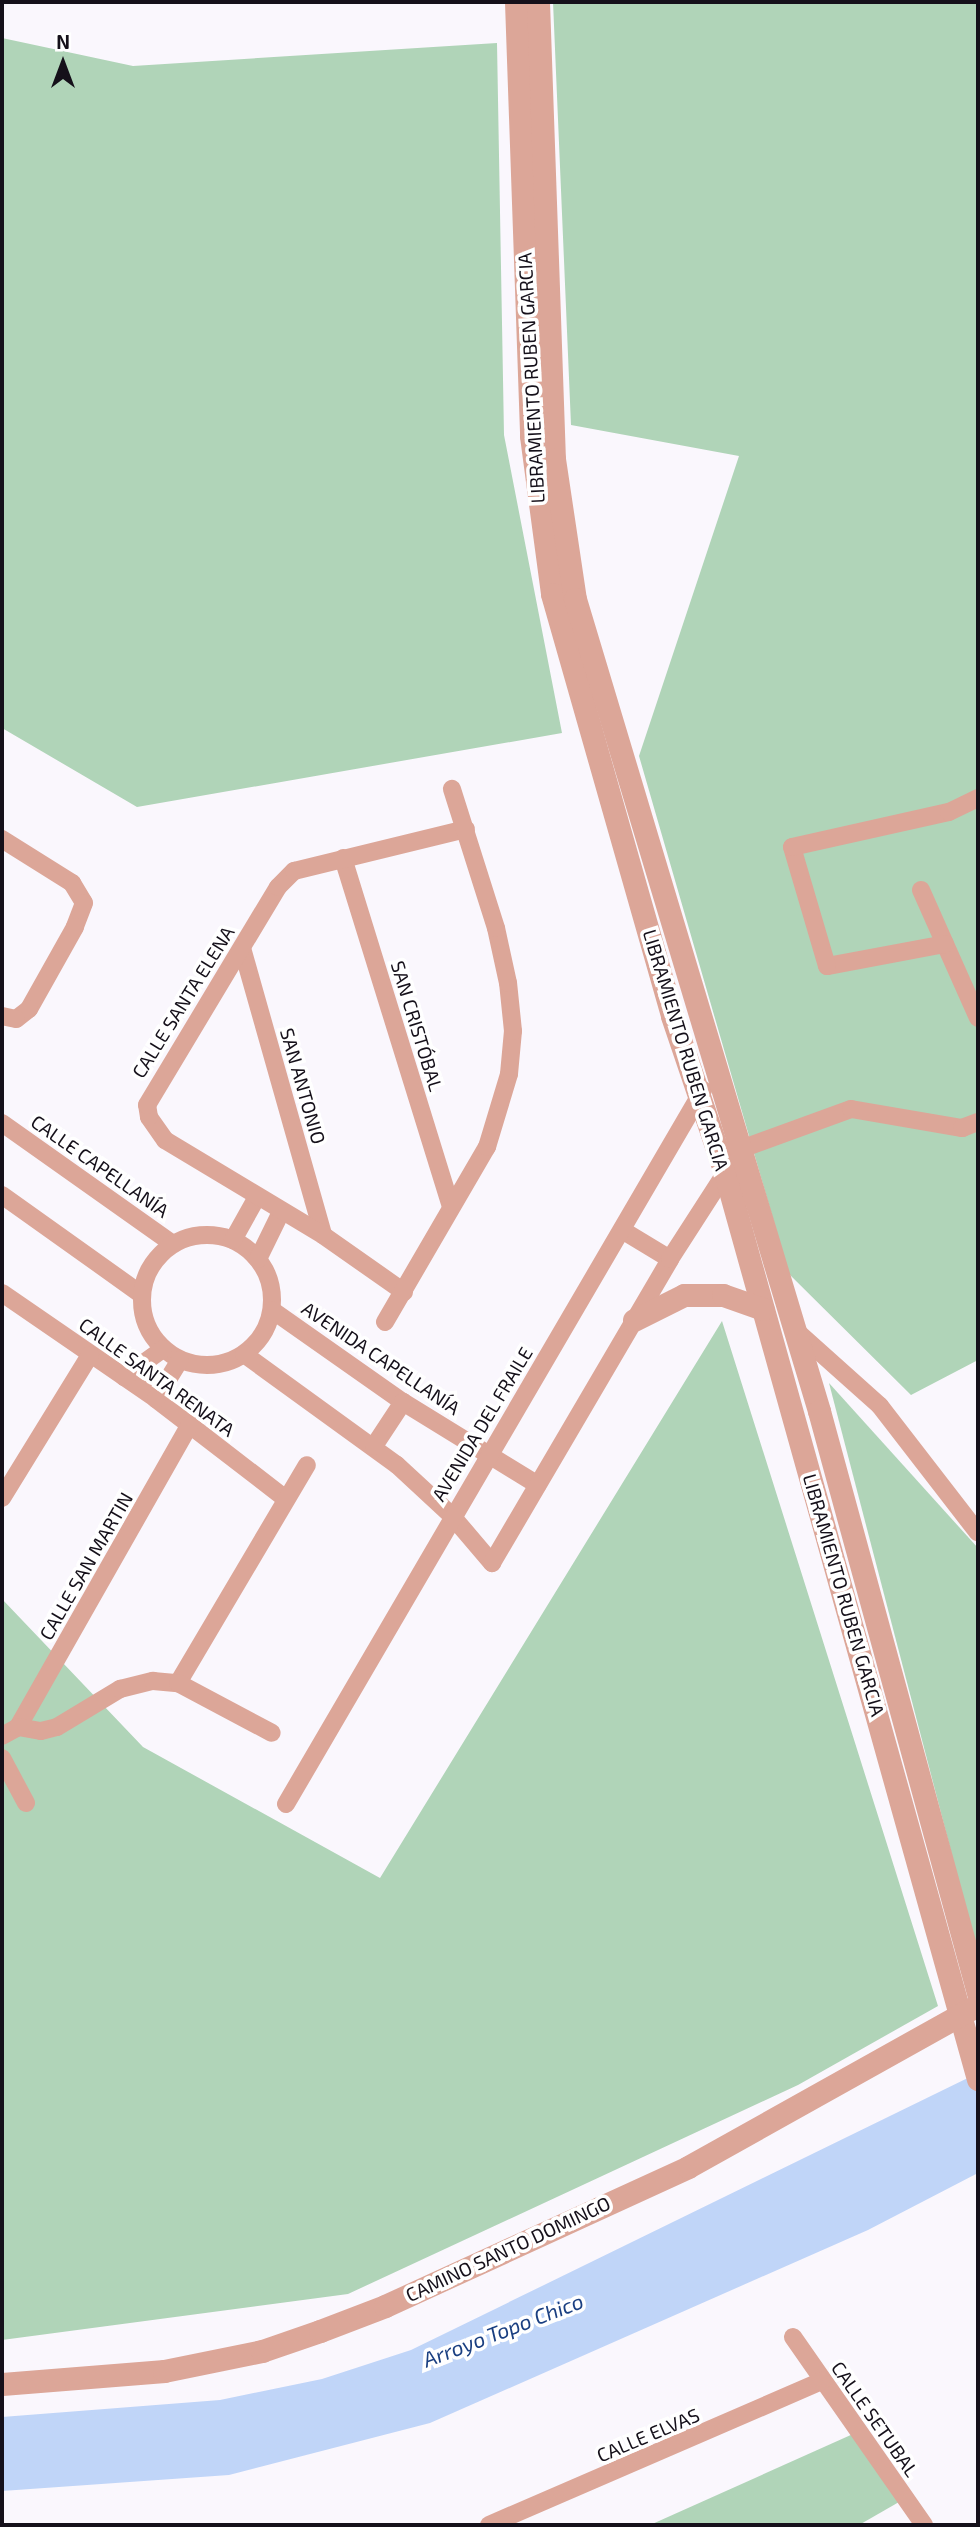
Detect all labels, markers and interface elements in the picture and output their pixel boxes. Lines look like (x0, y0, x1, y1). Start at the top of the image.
north arrow (28, 28, 98, 98)
text: N (56, 30, 70, 53)
street label: LIBRAMIENTO RUBEN GARCIA (513, 252, 549, 504)
street label: CALLE SANTA ELENA (127, 922, 239, 1082)
street label: LIBRAMIENTO RUBEN GARCIA (638, 927, 734, 1173)
street label: SAN CRISTÓBAL (386, 958, 448, 1094)
street label: SAN ANTONIO (276, 1025, 330, 1147)
street label: CALLE CAPELLANÍA (27, 1110, 173, 1222)
street label: AVENIDA CAPELLANÍA (297, 1296, 465, 1420)
street label: CALLE SANTA RENATA (75, 1313, 239, 1441)
street label: AVENIDA DEL FRAILE (427, 1342, 537, 1506)
street label: LIBRAMIENTO RUBEN GARCIA (798, 1471, 890, 1719)
street label: CALLE SAN MARTIN (34, 1488, 138, 1644)
street label: CAMINO SANTO DOMINGO (402, 2192, 614, 2306)
water label: Arroyo Topo Chico (419, 2288, 587, 2372)
street label: CALLE SETUBAL (827, 2357, 923, 2481)
street label: CALLE ELVAS (593, 2403, 703, 2467)

